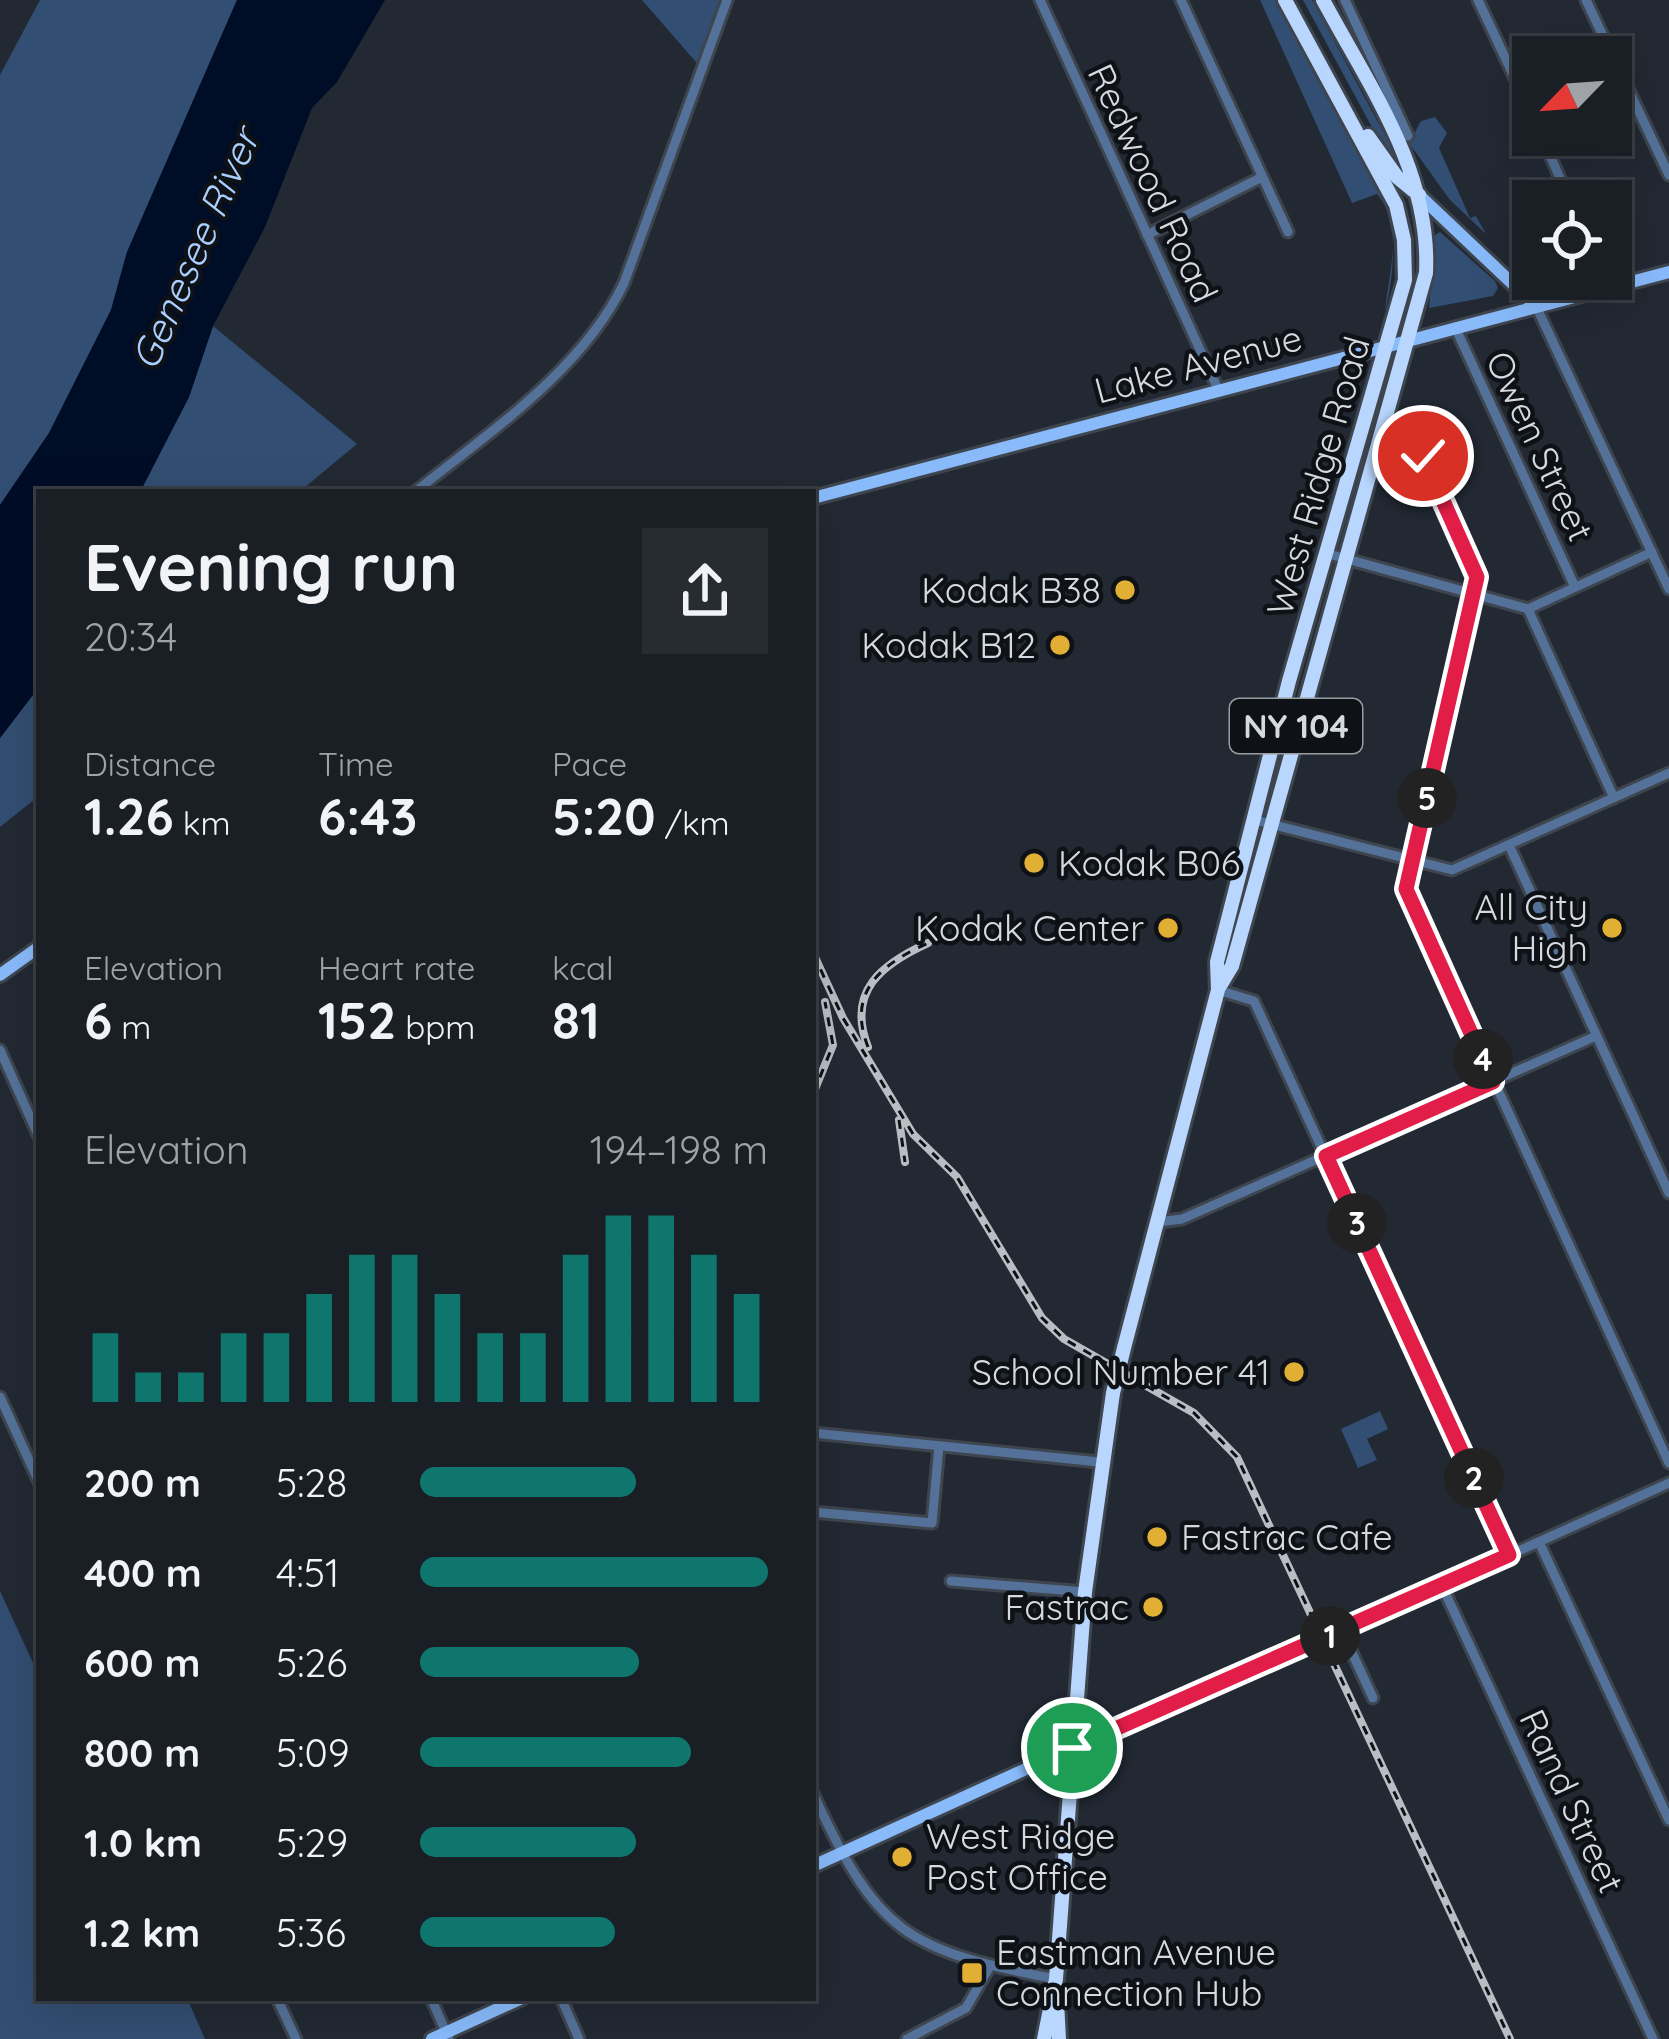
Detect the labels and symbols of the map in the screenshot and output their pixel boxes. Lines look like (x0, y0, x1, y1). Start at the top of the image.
north arrow (1512, 36, 1632, 156)
street label: Redwood Road (1079, 57, 1228, 309)
water label: Genesee River (120, 116, 272, 377)
street label: Lake Avenue (1089, 314, 1306, 413)
street label: West Ridge Road (1256, 331, 1379, 621)
street label: Owen Street (1477, 344, 1604, 548)
pin (1372, 405, 1474, 507)
place label: Kodak B38 (921, 567, 1101, 612)
marker: Kodak B38 (1112, 577, 1138, 603)
place label: Kodak B12 (861, 622, 1036, 667)
marker: Kodak B12 (1047, 632, 1073, 658)
road number: NY 104 (1230, 699, 1362, 753)
pin: 5 (1397, 768, 1457, 828)
place label: Kodak B06 (1058, 840, 1240, 885)
marker: Kodak B06 (1021, 850, 1047, 876)
place label: All City High (1474, 884, 1588, 970)
place label: Kodak Center (915, 905, 1144, 950)
marker: Kodak Center (1155, 915, 1181, 941)
marker: All City High (1599, 915, 1625, 941)
pin: 4 (1453, 1029, 1513, 1089)
pin: 3 (1327, 1193, 1387, 1253)
place label: School Number 41 (972, 1349, 1270, 1394)
marker: School Number 41 (1281, 1359, 1307, 1385)
pin: 2 (1444, 1448, 1504, 1508)
place label: Fastrac Cafe (1181, 1514, 1393, 1559)
marker: Fastrac Cafe (1144, 1524, 1170, 1550)
place label: Fastrac (1005, 1584, 1129, 1629)
marker: Fastrac (1140, 1594, 1166, 1620)
pin: 1 (1300, 1606, 1360, 1666)
pin (1021, 1697, 1123, 1799)
street label: Rand Street (1510, 1702, 1634, 1900)
place label: West Ridge Post Office (926, 1813, 1115, 1899)
marker: West Ridge Post Office (889, 1844, 915, 1870)
place label: Eastman Avenue Connection Hub (996, 1929, 1276, 2015)
marker: Eastman Avenue Connection Hub (959, 1960, 985, 1986)

